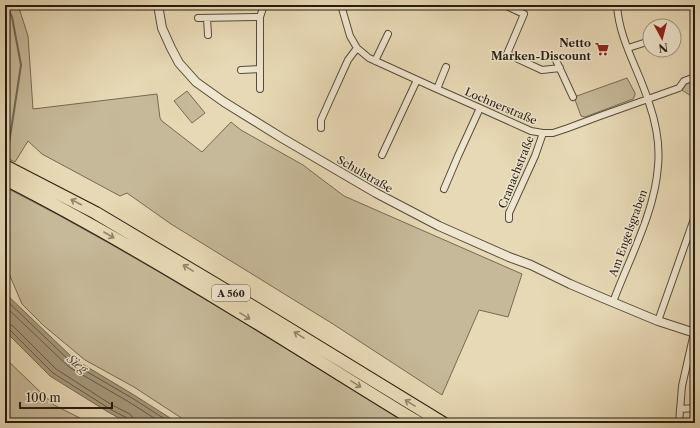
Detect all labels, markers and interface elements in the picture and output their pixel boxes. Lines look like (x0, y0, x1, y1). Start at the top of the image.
north arrow (642, 18, 682, 58)
place label: Netto Marken-Discount (491, 36, 592, 63)
text: N (657, 40, 669, 56)
supermarket icon: Netto Marken-Discount (594, 41, 610, 57)
street label: Lochnerstraße (463, 84, 539, 128)
street label: Cranachstraße (495, 134, 537, 210)
street label: Schulstraße (335, 152, 395, 196)
street label: Am Engelsgraben (605, 187, 650, 279)
one-way arrow (70, 198, 82, 206)
one-way arrow (103, 232, 115, 240)
one-way arrow (182, 263, 194, 271)
road number: A 560 (212, 285, 250, 301)
one-way arrow (239, 312, 251, 320)
one-way arrow (294, 331, 305, 339)
water label: Sieg (63, 350, 92, 377)
one-way arrow (350, 380, 361, 388)
scale bar (20, 384, 112, 410)
text: 100 m (26, 390, 61, 405)
one-way arrow (405, 399, 416, 407)

